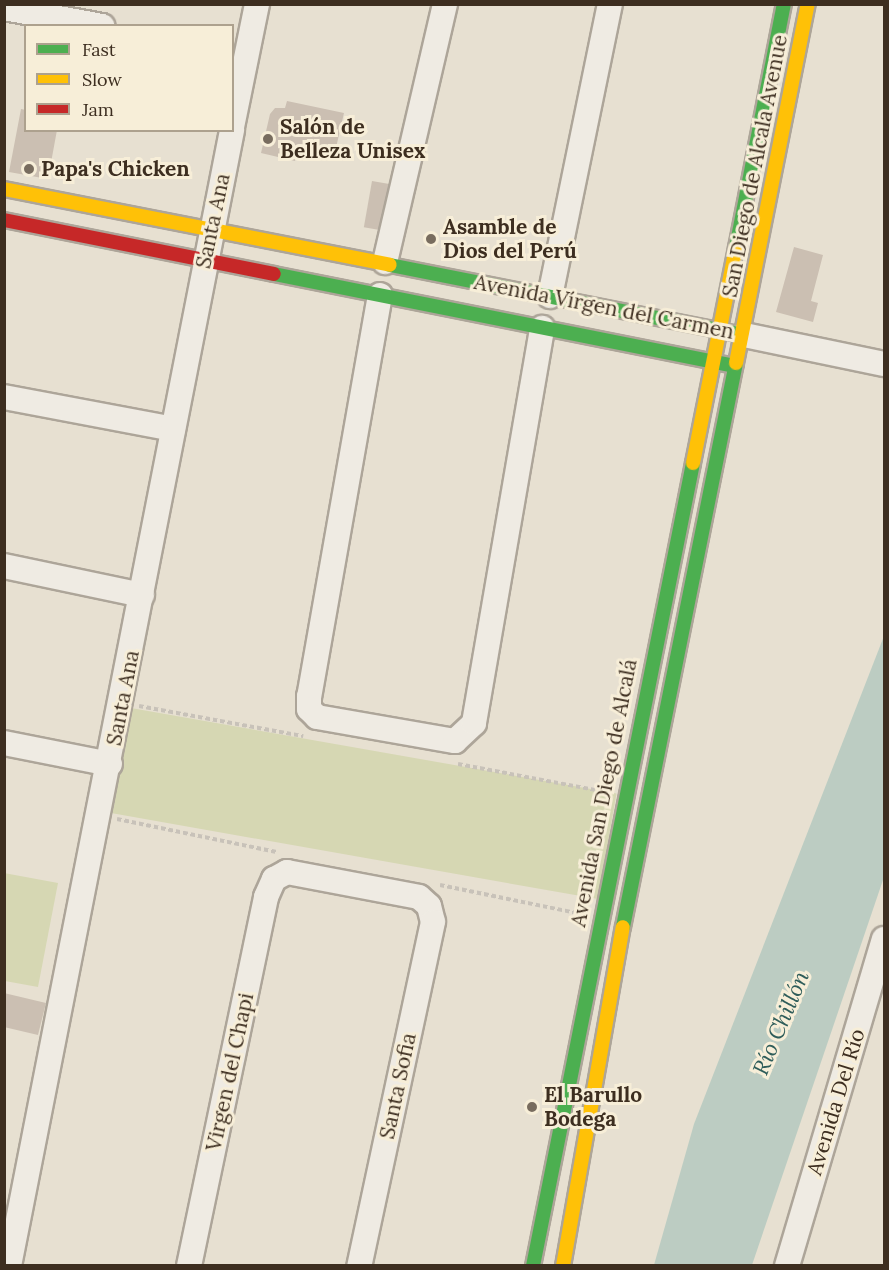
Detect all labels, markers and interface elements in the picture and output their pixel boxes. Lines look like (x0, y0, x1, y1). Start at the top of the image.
legend (24, 24, 234, 132)
street label: San Diego de Alcala Avenue (717, 33, 793, 299)
text: Fast (82, 38, 116, 61)
text: Slow (82, 68, 122, 91)
text: Jam (82, 98, 114, 121)
place label: Salón de Belleza Unisex (280, 114, 426, 164)
marker: Salón de Belleza Unisex (261, 132, 275, 146)
place label: Papa's Chicken (41, 156, 190, 182)
marker: Papa's Chicken (22, 162, 36, 176)
street label: Santa Ana (191, 171, 235, 271)
place label: Asamble de Dios del Perú (443, 214, 577, 264)
marker: Asamble de Dios del Perú (424, 232, 438, 246)
street label: Avenida Vírgen del Carmen (472, 269, 736, 345)
street label: Santa Ana (101, 648, 145, 748)
street label: Avenida San Diego de Alcalá (566, 657, 642, 929)
water label: Río Chillón (747, 967, 815, 1079)
street label: Virgen del Chapi (201, 991, 259, 1153)
street label: Avenida Del Río (802, 1026, 870, 1178)
street label: Santa Sofia (374, 1031, 422, 1141)
place label: El Barullo Bodega (544, 1082, 642, 1132)
marker: El Barullo Bodega (525, 1100, 539, 1114)

